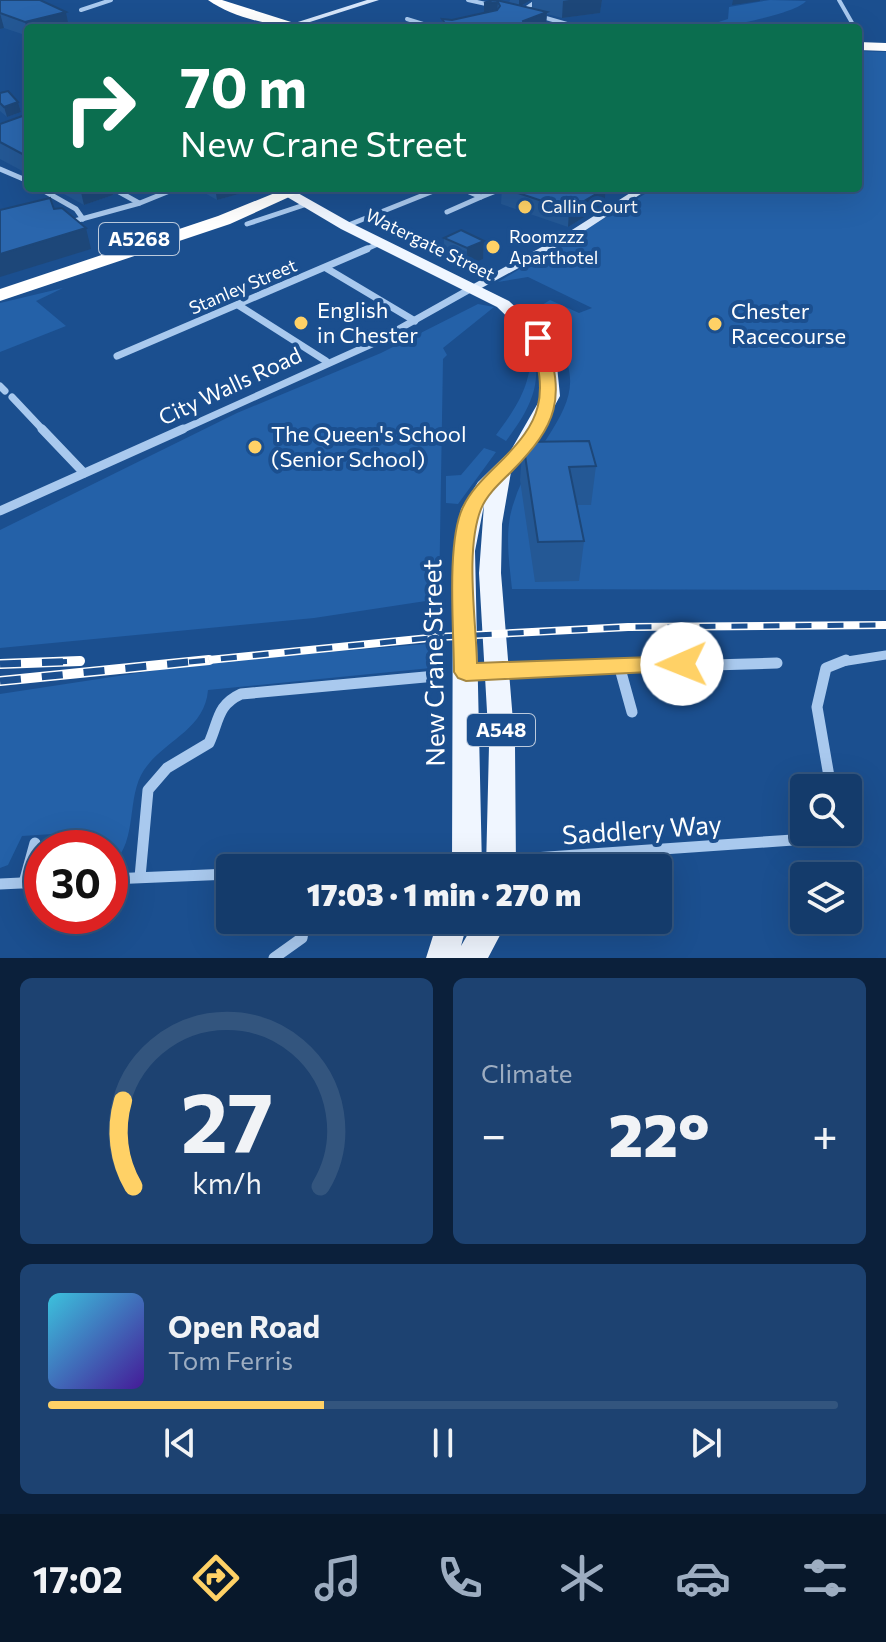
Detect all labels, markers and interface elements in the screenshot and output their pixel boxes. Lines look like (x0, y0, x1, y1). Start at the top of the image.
text: 70 m (180, 51, 307, 120)
icon: right (48, 56, 152, 160)
text: New Crane Street (180, 120, 467, 164)
place label: Callin Court (541, 195, 638, 217)
marker: Callin Court (516, 198, 534, 216)
street label: Watergate Street (362, 203, 499, 285)
road number: A5268 (99, 223, 179, 255)
place label: Roomzzz Aparthotel (509, 225, 598, 268)
marker: Roomzzz Aparthotel (484, 238, 502, 256)
street label: Stanley Street (185, 253, 300, 319)
place label: English in Chester (317, 296, 418, 348)
place label: Chester Racecourse (731, 297, 846, 349)
pin (504, 304, 572, 372)
marker: English in Chester (292, 314, 310, 332)
marker: Chester Racecourse (706, 315, 724, 333)
icon: arrive (516, 316, 560, 360)
street label: City Walls Road (154, 341, 306, 431)
place label: The Queen's School (Senior School) (271, 420, 467, 472)
marker: The Queen's School (Senior School) (246, 438, 264, 456)
street label: New Crane Street (415, 559, 450, 767)
position arrow (640, 622, 724, 706)
road number: A548 (467, 714, 535, 746)
map controls (790, 774, 862, 934)
button: search (790, 774, 862, 846)
street label: Saddlery Way (561, 807, 723, 850)
speed limit sign: 30 (24, 830, 128, 934)
button: layers (790, 862, 862, 934)
text: 17:03 · 1 min · 270 m (307, 875, 581, 912)
text: Climate (481, 1057, 573, 1088)
text: 27 (180, 1068, 273, 1170)
text: 22° (609, 1096, 710, 1169)
text: − (481, 1106, 506, 1160)
text: + (812, 1106, 838, 1160)
text: km/h (192, 1165, 261, 1200)
text: Open Road (168, 1307, 320, 1344)
text: Tom Ferris (168, 1344, 293, 1375)
icon: previous (158, 1421, 202, 1465)
icon: pause (421, 1421, 465, 1465)
icon: next (684, 1421, 728, 1465)
icon: directions (188, 1550, 244, 1606)
icon: music (310, 1550, 366, 1606)
icon: phone (432, 1550, 488, 1606)
icon: climate (554, 1550, 610, 1606)
icon: car (675, 1550, 731, 1606)
icon: filters (797, 1550, 853, 1606)
text: 17:02 (33, 1556, 123, 1600)

